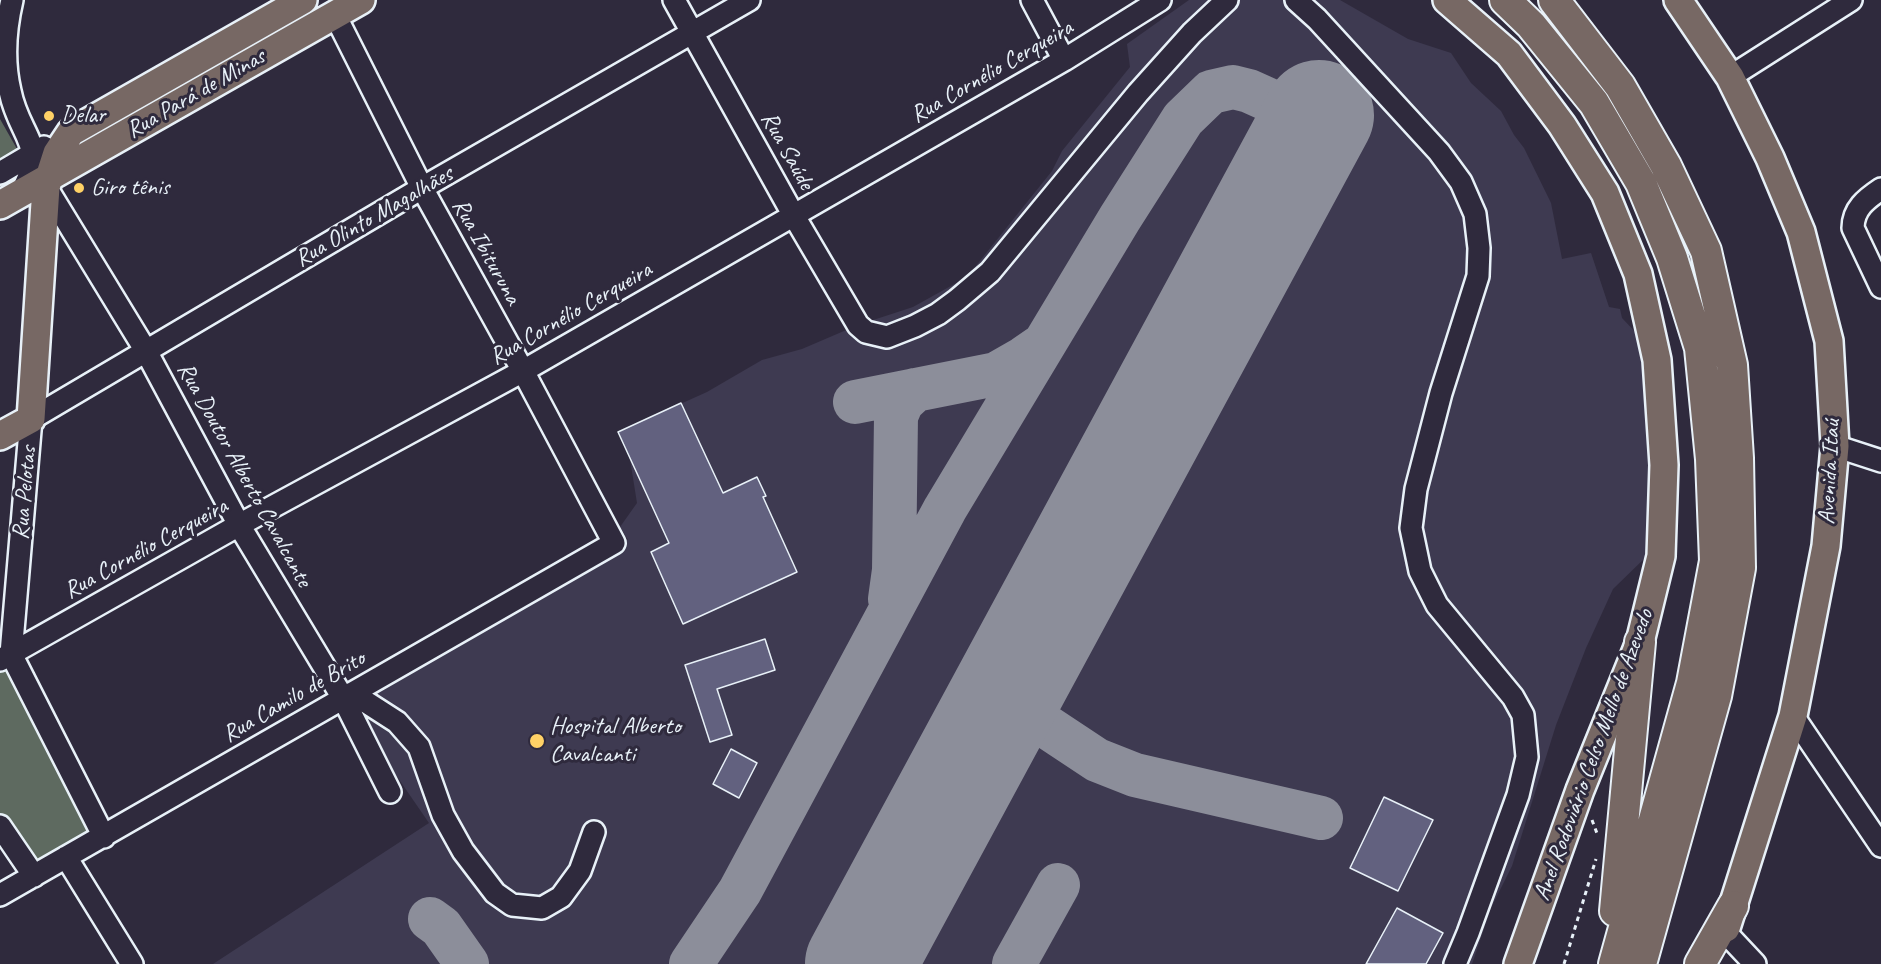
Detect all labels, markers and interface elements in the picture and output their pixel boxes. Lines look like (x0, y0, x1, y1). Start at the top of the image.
street label: Rua Cornélio Cerqueira (906, 14, 1078, 130)
street label: Rua Pará de Minas (121, 43, 271, 145)
place label: Delar (61, 102, 105, 130)
street label: Rua Saúde (754, 107, 820, 195)
marker: Delar (42, 109, 56, 123)
street label: Rua Olinto Magalhães (290, 160, 458, 274)
place label: Giro tênis (91, 174, 170, 202)
marker: Giro tênis (72, 181, 86, 195)
street label: Rua Ibituruna (445, 194, 527, 310)
street label: Rua Cornélio Cerqueira (485, 256, 657, 372)
street label: Rua Doutor Alberto Cavalcante (170, 358, 318, 592)
street label: Avenida Itaú (1813, 419, 1847, 525)
street label: Rua Pelotas (7, 445, 43, 541)
street label: Rua Cornélio Cerqueira (59, 492, 233, 606)
street label: Anel Rodoviário Celso Mello de Azevedo (1528, 605, 1660, 905)
street label: Rua Camilo de Brito (218, 645, 370, 749)
place label: Hospital Alberto Cavalcanti (550, 713, 681, 769)
marker: Hospital Alberto Cavalcanti (528, 732, 546, 750)

